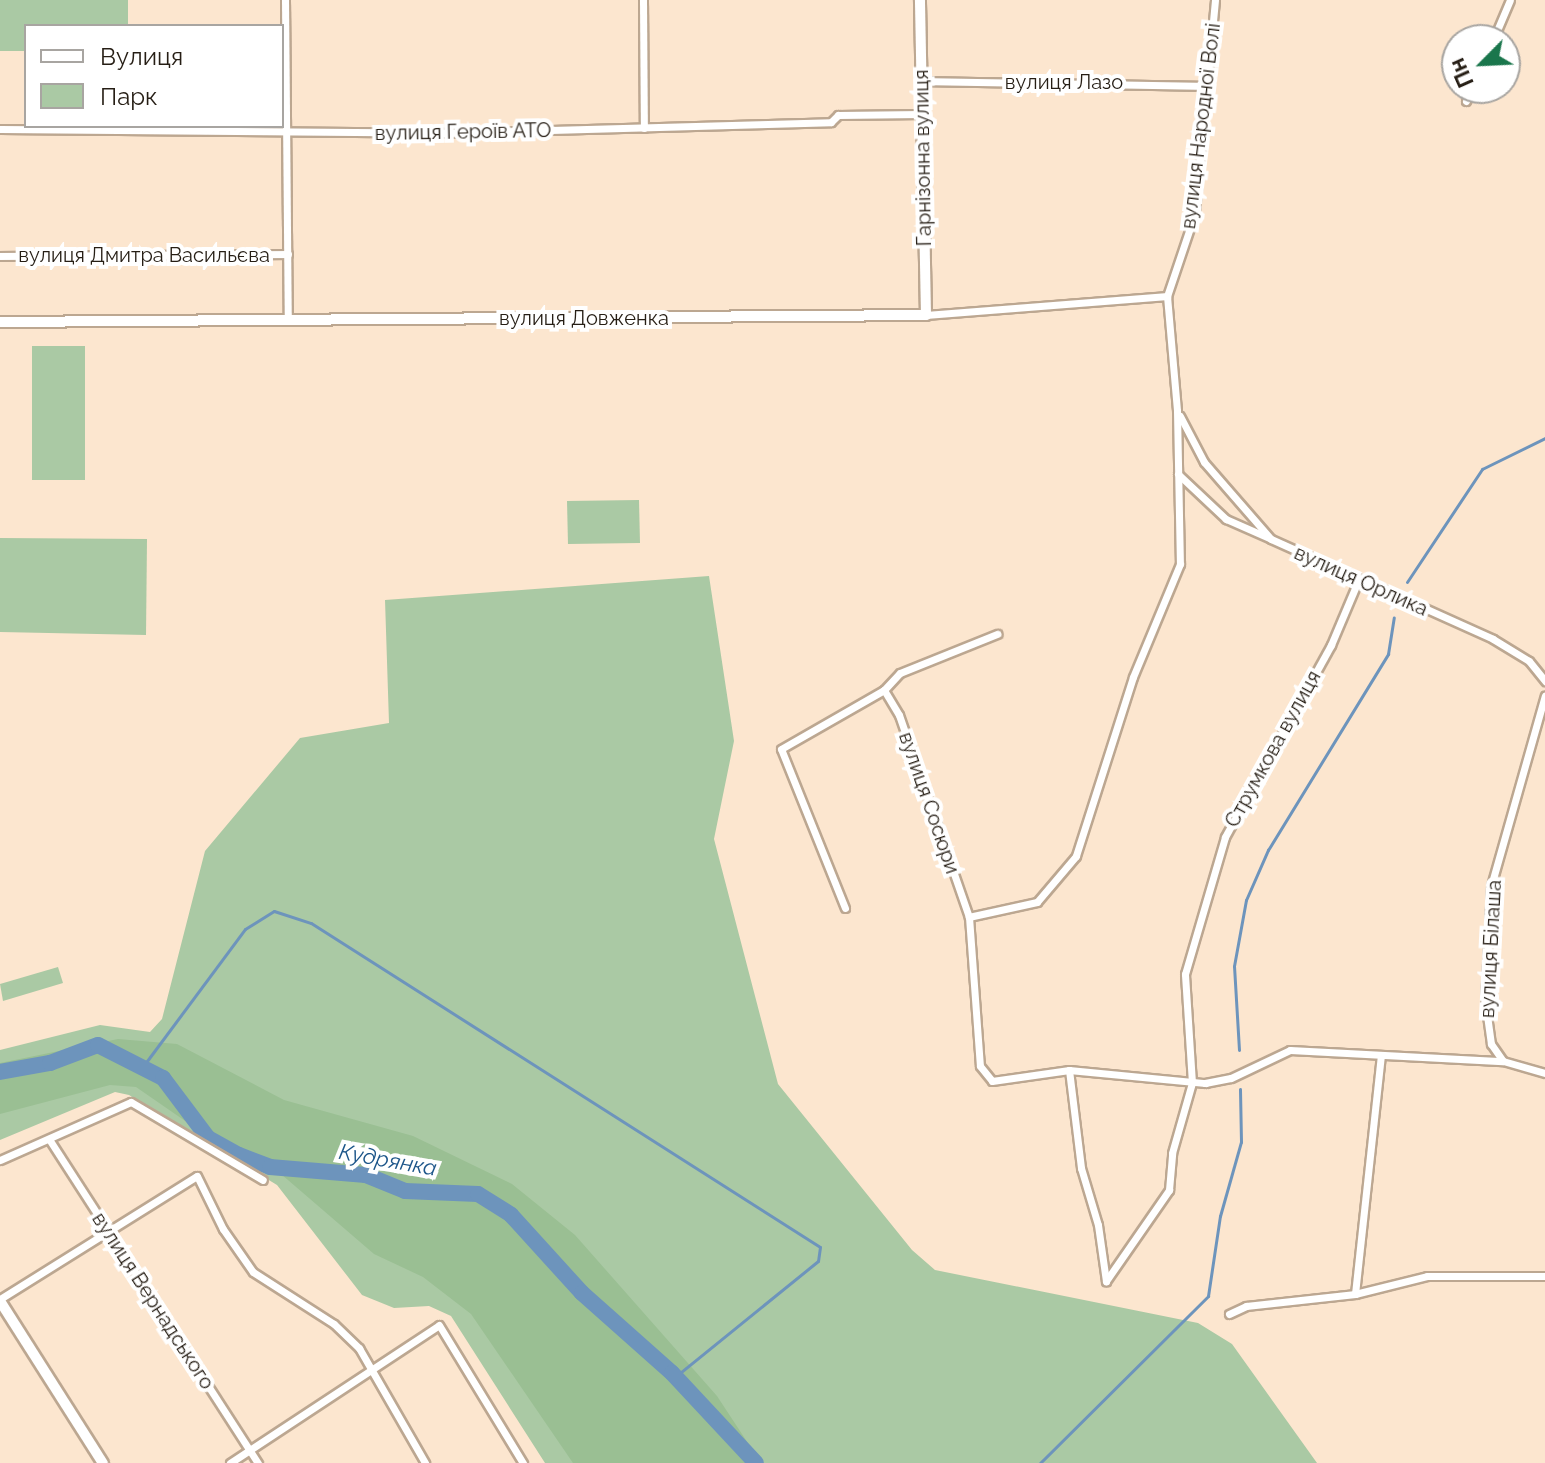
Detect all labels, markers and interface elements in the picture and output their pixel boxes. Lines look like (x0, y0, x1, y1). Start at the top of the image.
street label: вулиця Народної Волі (1176, 22, 1226, 230)
legend (24, 24, 284, 128)
north arrow (1441, 24, 1521, 104)
text: Вулиця (100, 42, 183, 71)
text: Пн (1443, 54, 1479, 92)
street label: Гарнізонна вулиця (909, 69, 937, 247)
street label: вулиця Лазо (1005, 70, 1123, 94)
text: Парк (100, 82, 158, 111)
street label: вулиця Героїв АТО (374, 118, 552, 146)
street label: вулиця Дмитра Васильєва (18, 243, 270, 267)
street label: вулиця Довженка (499, 306, 669, 330)
street label: вулиця Орлика (1291, 541, 1431, 621)
street label: Струмкова вулиця (1220, 667, 1326, 831)
street label: вулиця Сосюри (894, 729, 964, 877)
street label: вулиця Білаша (1475, 879, 1507, 1019)
water label: Кудрянка (337, 1138, 439, 1182)
street label: вулиця Вернадського (87, 1208, 219, 1394)

